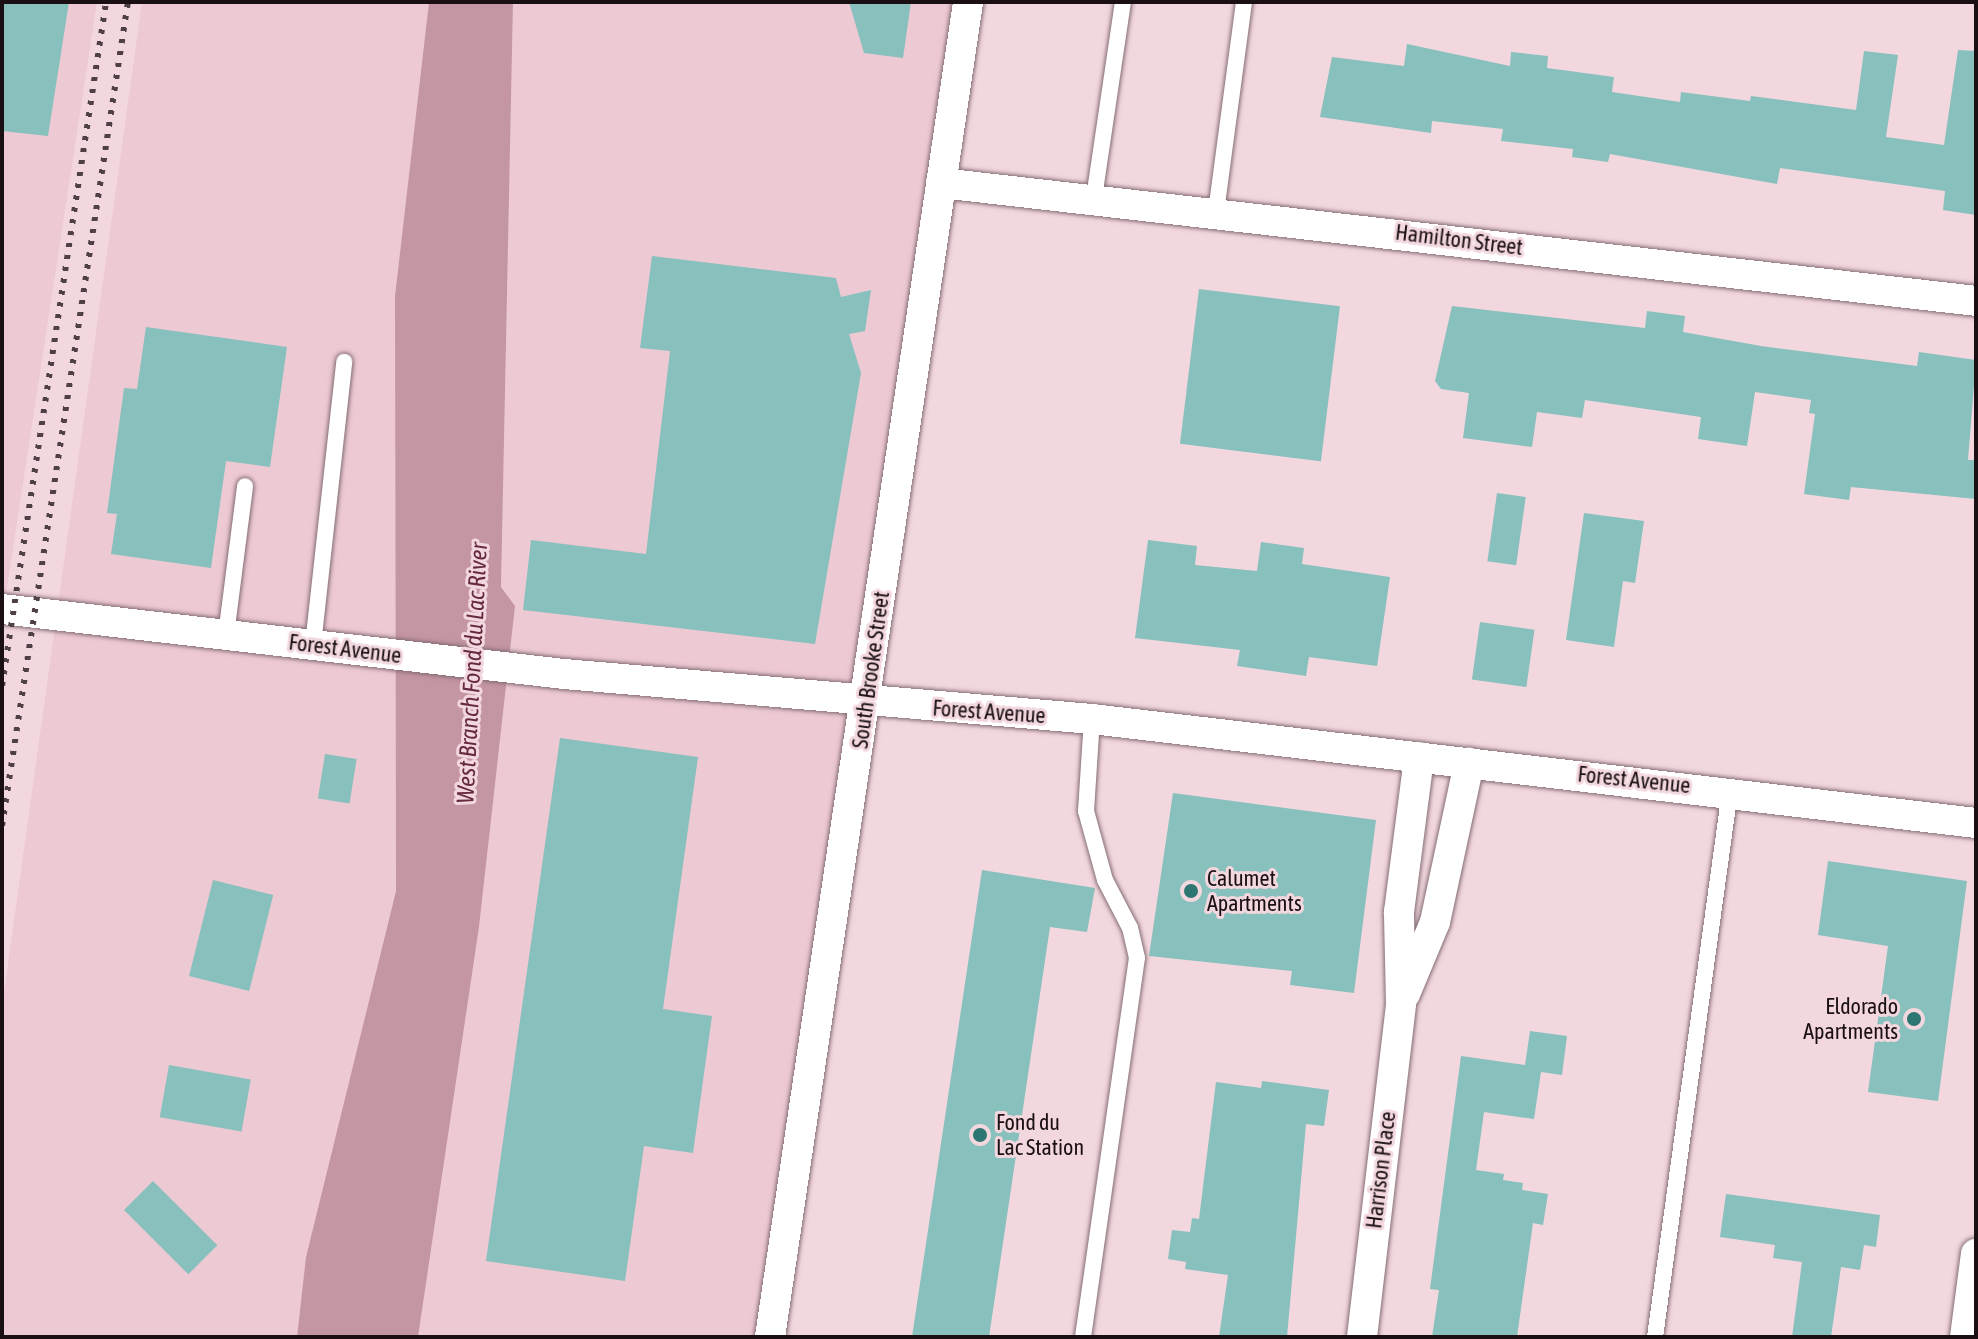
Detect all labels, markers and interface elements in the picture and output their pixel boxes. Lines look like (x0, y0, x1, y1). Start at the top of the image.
street label: Hamilton Street (1394, 219, 1524, 261)
water label: West Branch Fond du Lac River (451, 542, 493, 804)
street label: South Brooke Street (847, 590, 895, 750)
street label: Forest Avenue (287, 629, 403, 669)
street label: Forest Avenue (932, 695, 1046, 729)
street label: Forest Avenue (1576, 761, 1692, 799)
place label: Calumet Apartments (1207, 865, 1302, 916)
marker: Calumet Apartments (1182, 882, 1200, 900)
place label: Eldorado Apartments (1803, 993, 1898, 1044)
marker: Eldorado Apartments (1905, 1010, 1923, 1028)
place label: Fond du Lac Station (996, 1109, 1084, 1160)
street label: Harrison Place (1361, 1110, 1401, 1230)
marker: Fond du Lac Station (971, 1126, 989, 1144)

